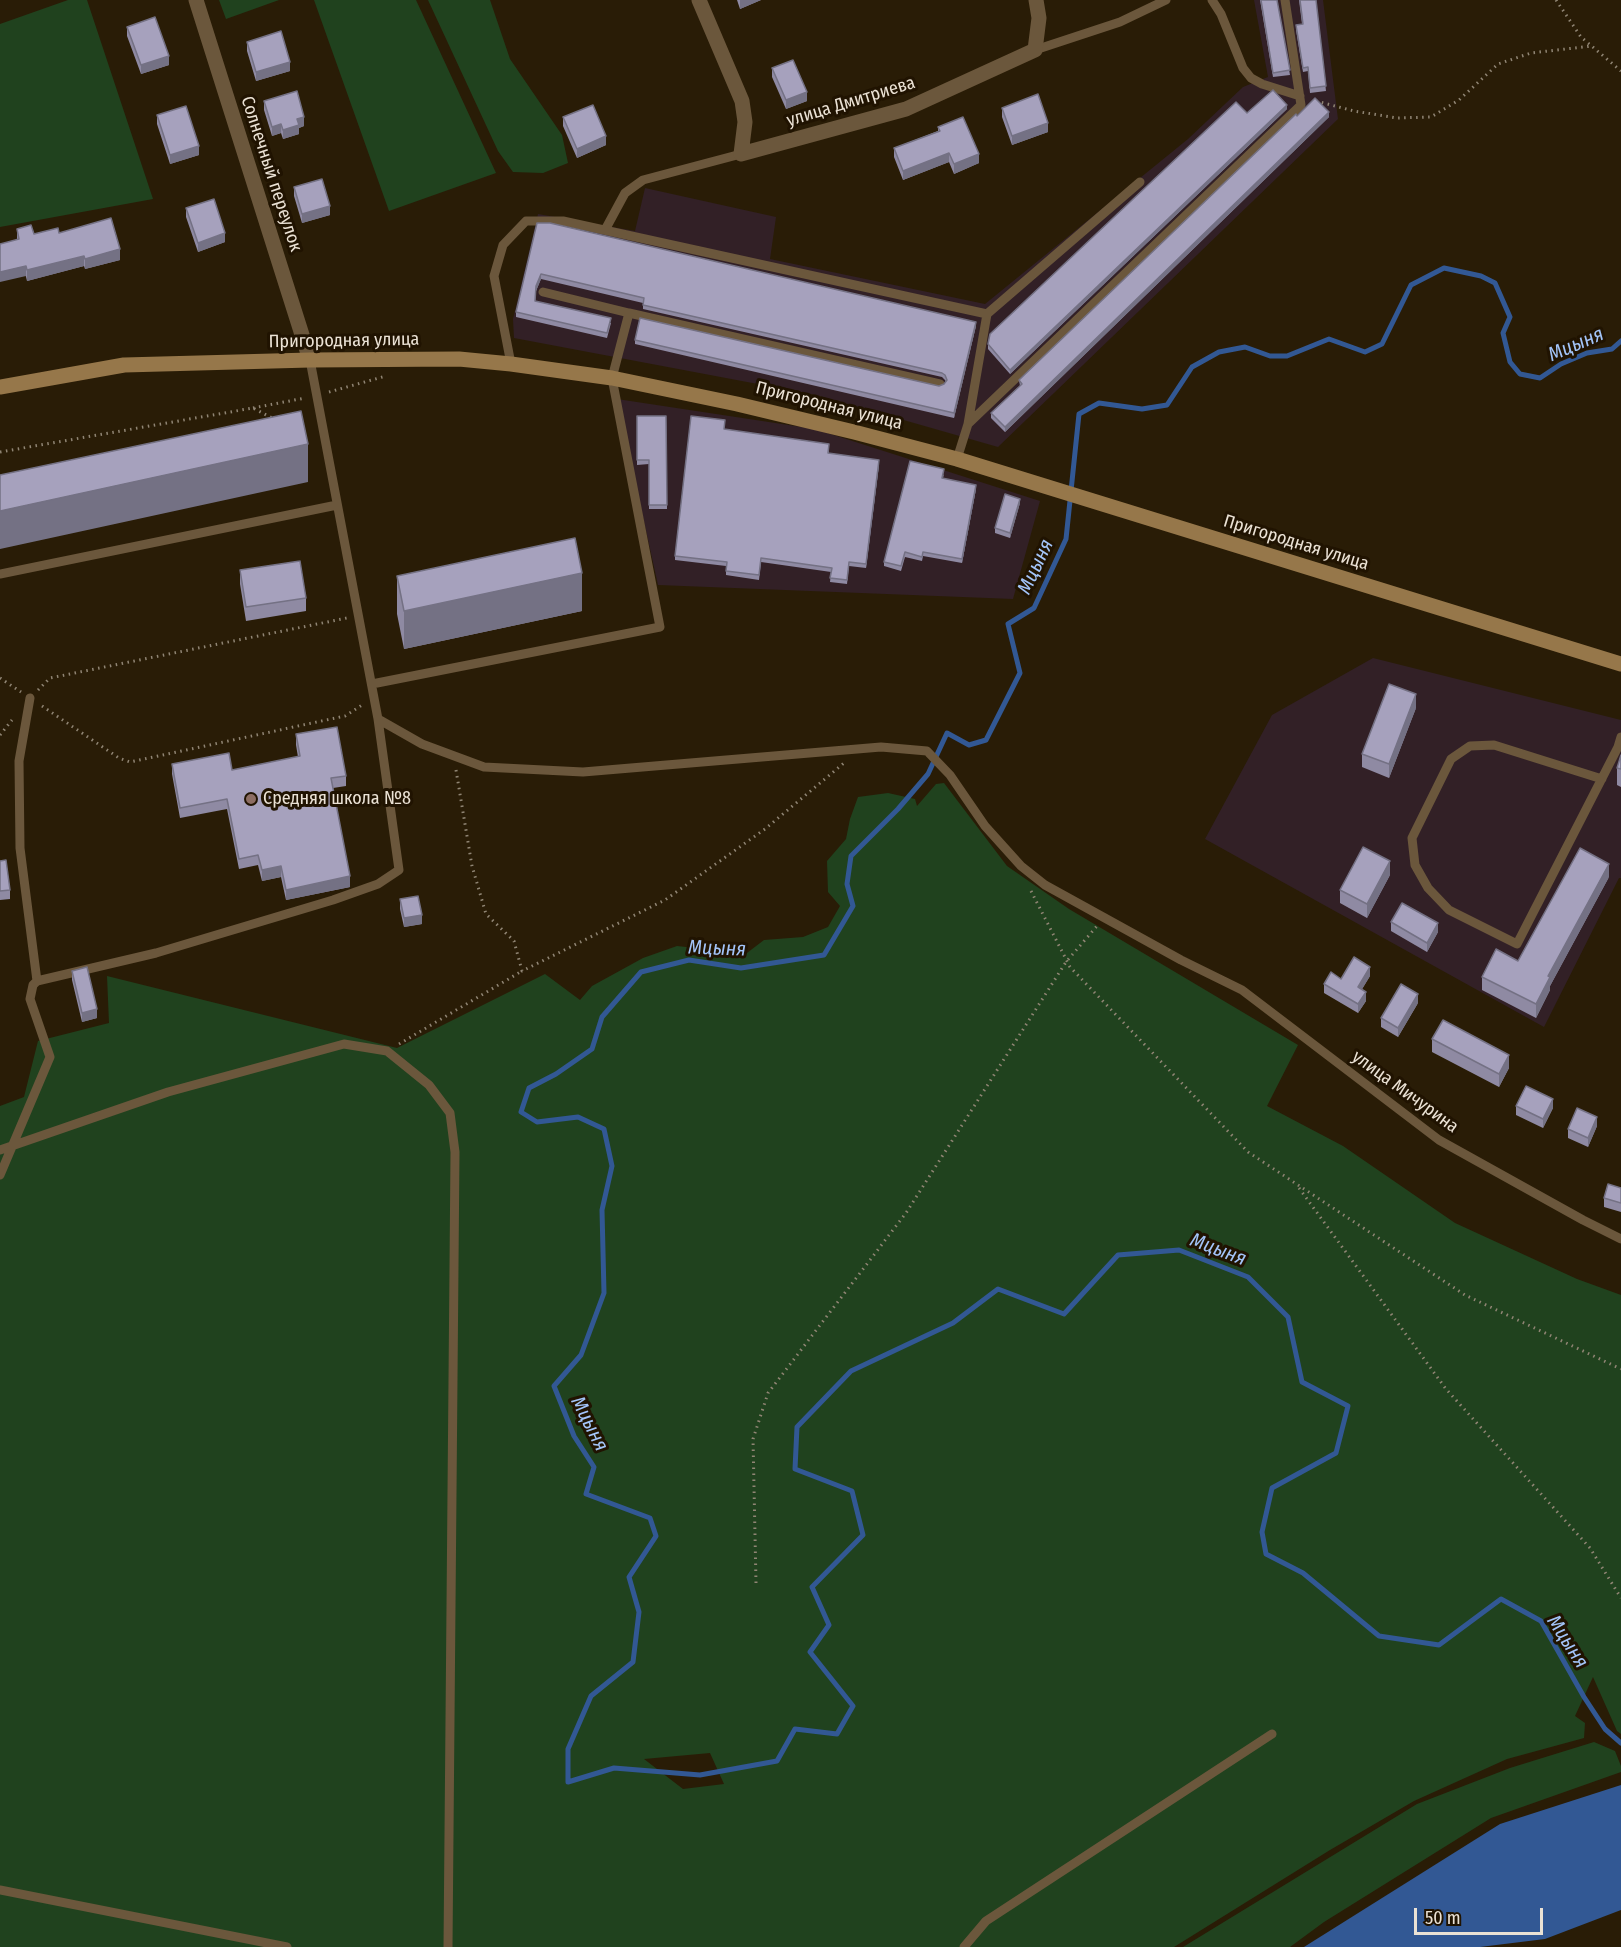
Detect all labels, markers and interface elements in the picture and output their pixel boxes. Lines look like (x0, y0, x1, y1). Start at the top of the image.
street label: улица Дмитриева (784, 72, 918, 132)
street label: Солнечный переулок (236, 94, 306, 254)
water label: Мцыня (1545, 323, 1607, 367)
street label: Пригородная улица (268, 329, 420, 353)
street label: Пригородная улица (753, 377, 905, 435)
street label: Пригородная улица (1221, 511, 1371, 575)
water label: Мцыня (1013, 536, 1059, 598)
place label: Средняя школа №8 (263, 788, 411, 810)
marker: Средняя школа №8 (244, 792, 258, 806)
water label: Мцыня (687, 936, 747, 962)
street label: улица Мичурина (1348, 1046, 1462, 1138)
water label: Мцыня (1187, 1228, 1249, 1272)
water label: Мцыня (565, 1393, 613, 1455)
water label: Мцыня (1541, 1611, 1593, 1673)
scale bar (1417, 1896, 1546, 1934)
text: 50 m (1425, 1907, 1461, 1929)

